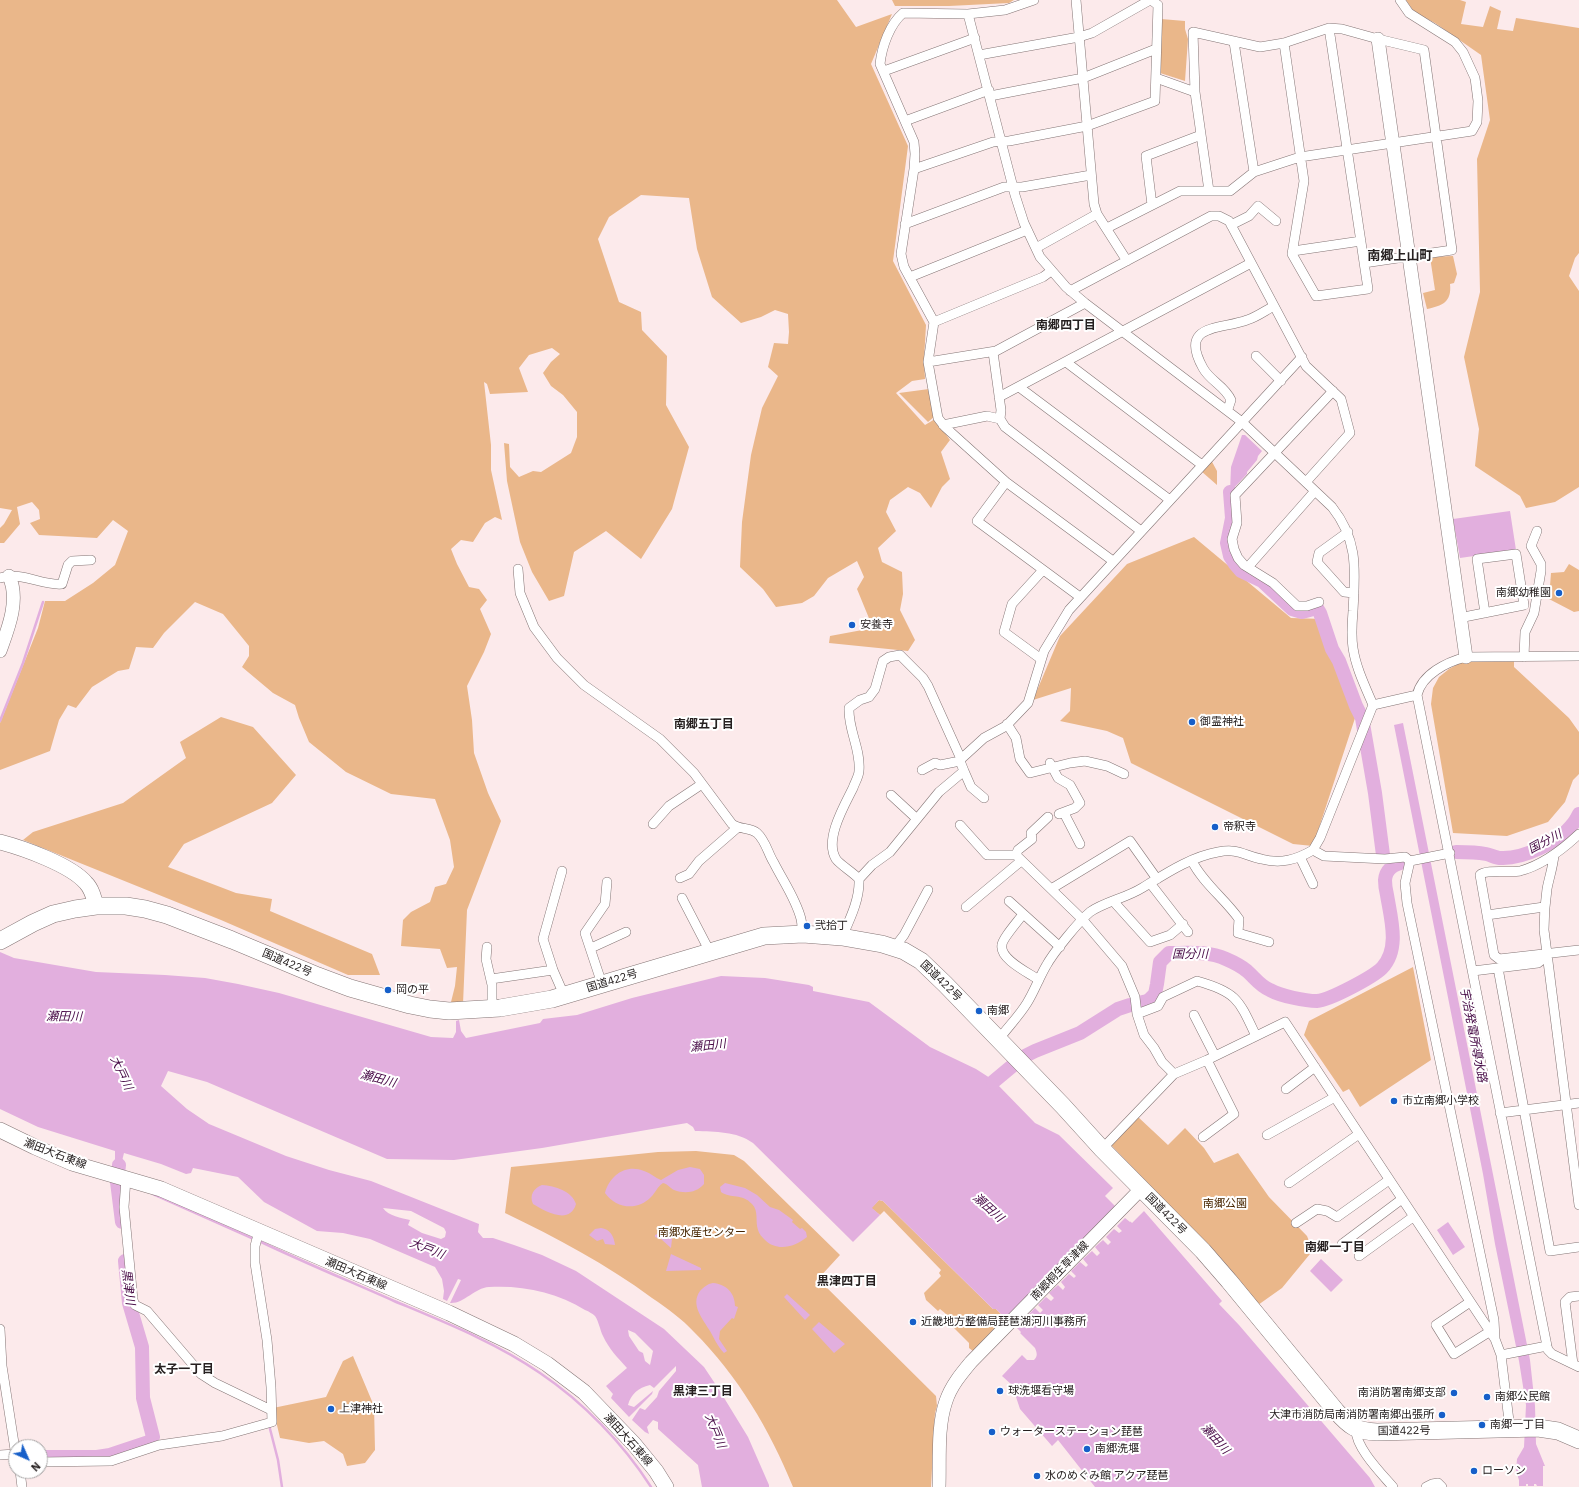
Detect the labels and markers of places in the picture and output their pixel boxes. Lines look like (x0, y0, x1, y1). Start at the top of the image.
place label: 南郷幼稚園 (1496, 586, 1551, 600)
marker: 南郷幼稚園 (1554, 588, 1564, 598)
place label: 安養寺 (860, 618, 893, 632)
marker: 安養寺 (847, 620, 857, 630)
place label: 御霊神社 (1200, 715, 1244, 729)
marker: 御霊神社 (1187, 717, 1197, 727)
place label: 帝釈寺 (1223, 820, 1256, 834)
marker: 帝釈寺 (1210, 822, 1220, 832)
place label: 弐拾丁 (815, 919, 848, 933)
marker: 弐拾丁 (802, 921, 812, 931)
place label: 岡の平 (396, 983, 429, 997)
marker: 岡の平 (383, 985, 393, 995)
place label: 南郷 (987, 1004, 1009, 1018)
marker: 南郷 (974, 1006, 984, 1016)
place label: 市立南郷小学校 (1402, 1094, 1479, 1108)
marker: 市立南郷小学校 (1389, 1096, 1399, 1106)
place label: 近畿地方整備局琵琶湖河川事務所 (921, 1315, 1086, 1329)
marker: 近畿地方整備局琵琶湖河川事務所 (908, 1317, 918, 1327)
place label: 球洗堰看守場 (1008, 1384, 1074, 1398)
marker: 球洗堰看守場 (995, 1386, 1005, 1396)
place label: 南消防署南郷支部 (1358, 1386, 1446, 1400)
marker: 南消防署南郷支部 (1449, 1388, 1459, 1398)
place label: 南郷公民館 (1495, 1390, 1550, 1404)
marker: 南郷公民館 (1482, 1392, 1492, 1402)
place label: 上津神社 (339, 1402, 383, 1416)
marker: 上津神社 (326, 1404, 336, 1414)
place label: 大津市消防局南消防署南郷出張所 (1269, 1408, 1434, 1422)
marker: 大津市消防局南消防署南郷出張所 (1437, 1410, 1447, 1420)
place label: 南郷一丁目 (1490, 1418, 1545, 1432)
marker: 南郷一丁目 (1477, 1420, 1487, 1430)
place label: ウォーターステーション琵琶 (1000, 1425, 1143, 1439)
marker: ウォーターステーション琵琶 (987, 1427, 997, 1437)
place label: 南郷洗堰 (1095, 1442, 1139, 1456)
marker: 南郷洗堰 (1082, 1444, 1092, 1454)
place label: ローソン (1482, 1464, 1526, 1478)
marker: ローソン (1469, 1466, 1479, 1476)
place label: 水のめぐみ館 アクア琵琶 (1045, 1469, 1169, 1483)
marker: 水のめぐみ館 アクア琵琶 (1032, 1471, 1042, 1481)

